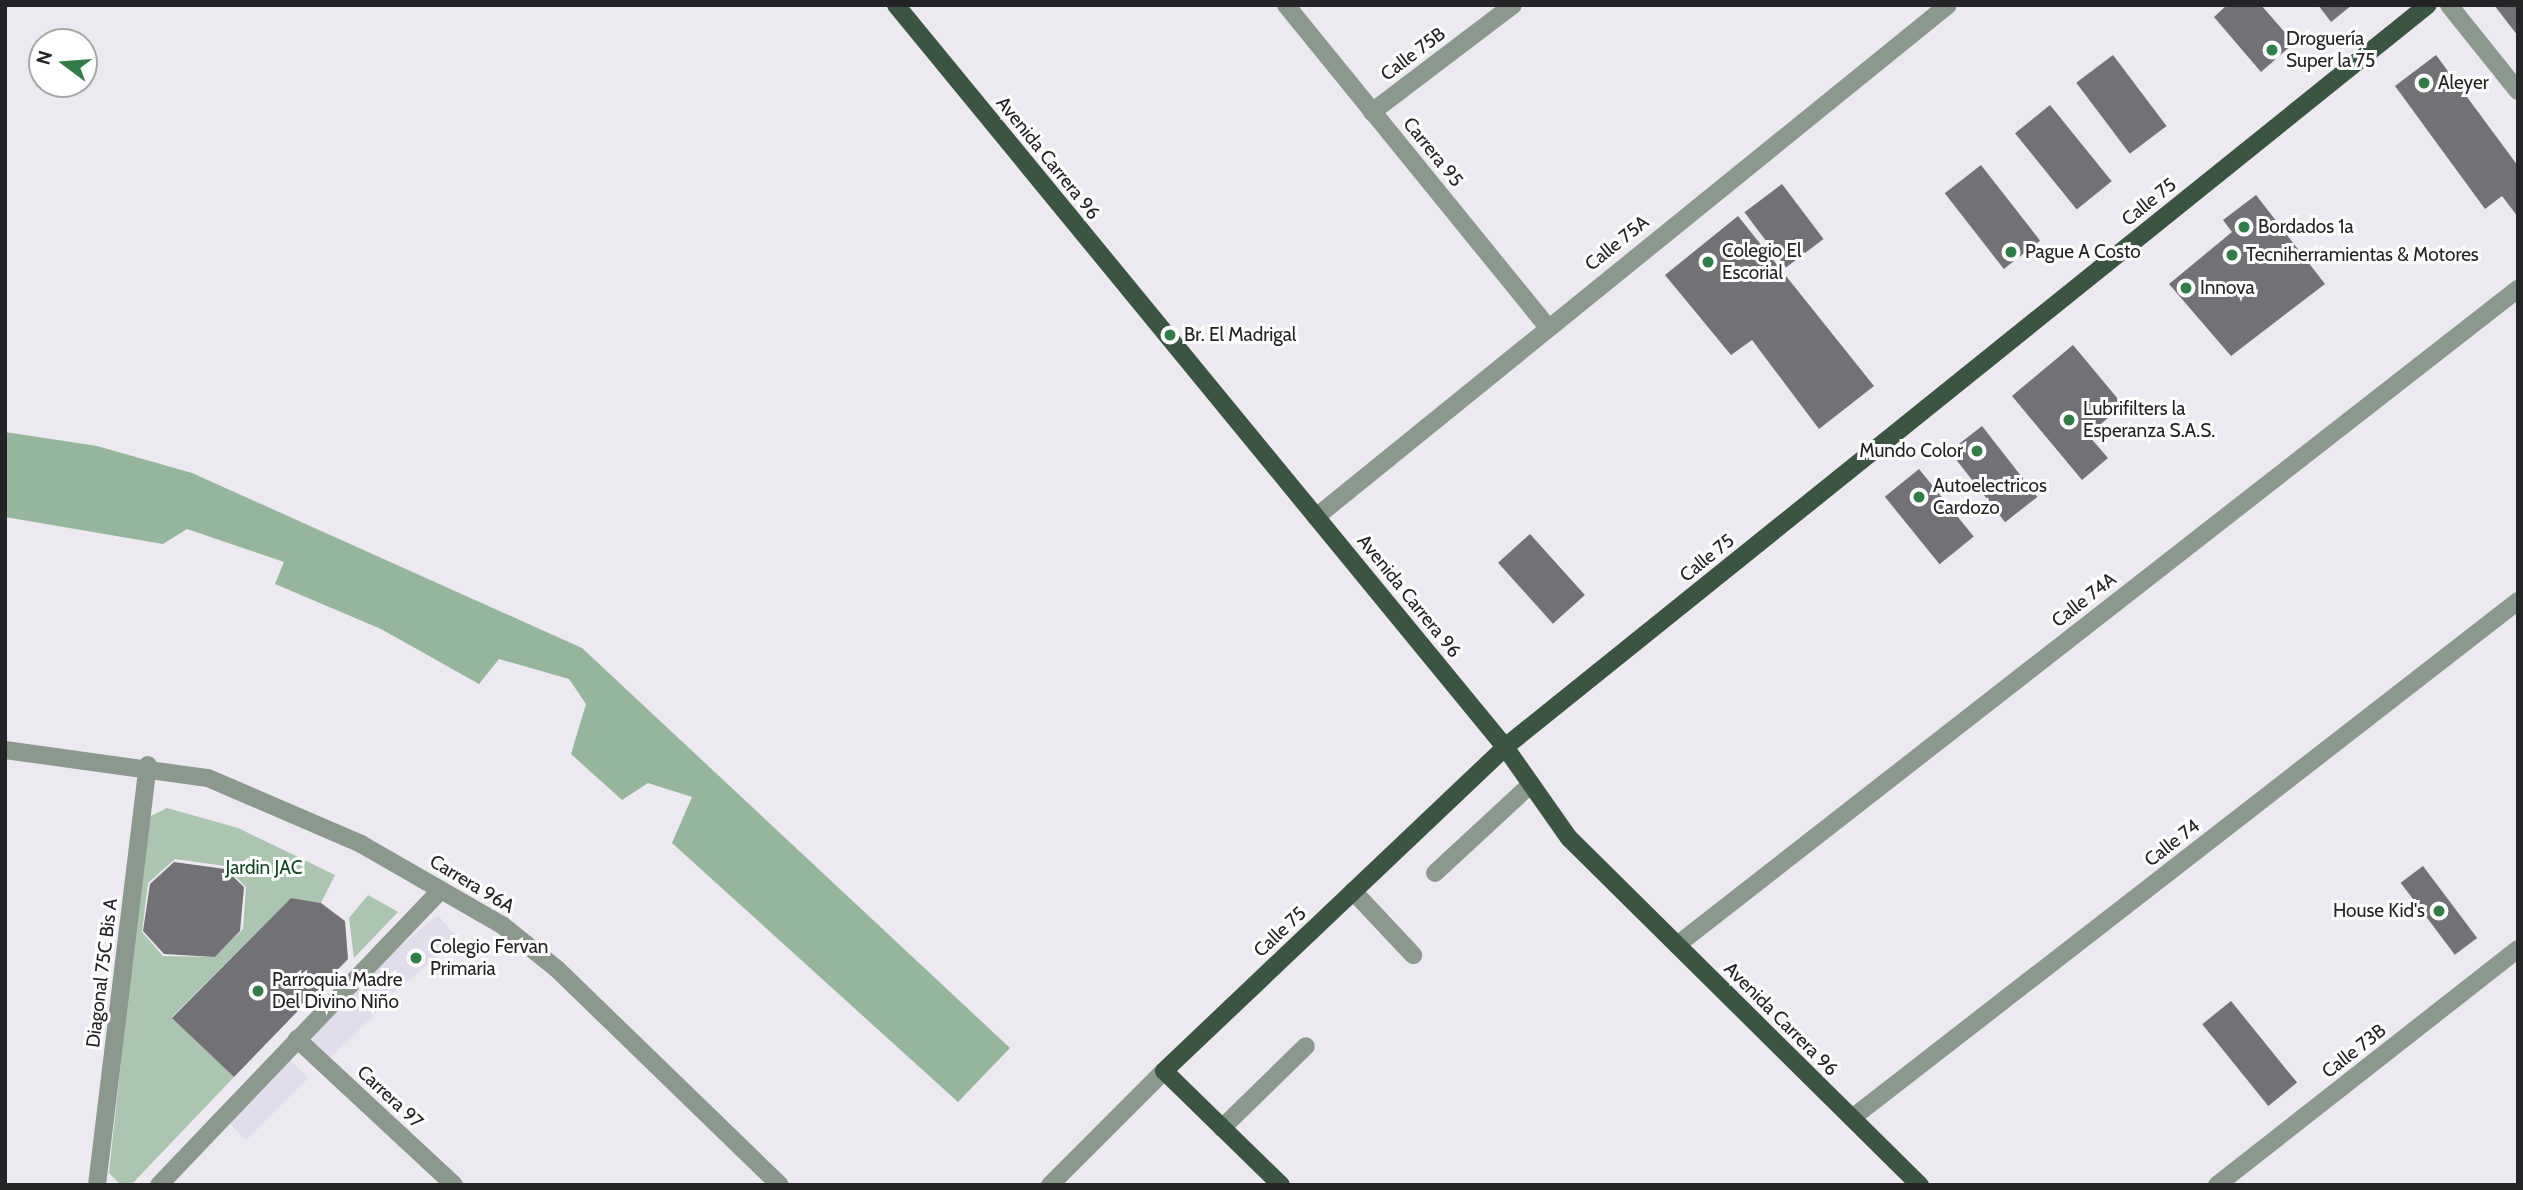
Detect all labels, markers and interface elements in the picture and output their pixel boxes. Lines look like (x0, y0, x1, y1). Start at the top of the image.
street label: Calle 75B (1376, 22, 1450, 86)
north arrow (28, 28, 98, 98)
place label: Droguería Super la 75 (2286, 28, 2375, 72)
marker: Droguería Super la 75 (2264, 42, 2280, 58)
text: N (31, 48, 57, 67)
place label: Aleyer (2438, 72, 2489, 94)
marker: Aleyer (2416, 75, 2432, 91)
street label: Avenida Carrera 96 (991, 92, 1105, 224)
street label: Carrera 95 (1398, 113, 1468, 191)
street label: Calle 75 (2117, 173, 2181, 231)
street label: Calle 75A (1581, 210, 1653, 276)
place label: Bordados 1a (2258, 216, 2354, 238)
marker: Bordados 1a (2236, 219, 2252, 235)
place label: Colegio El Escorial (1722, 240, 1802, 284)
place label: Pague A Costo (2025, 241, 2141, 263)
marker: Pague A Costo (2003, 244, 2019, 260)
place label: Tecniherramientas & Motores (2246, 244, 2479, 266)
marker: Tecniherramientas & Motores (2224, 247, 2240, 263)
marker: Colegio El Escorial (1700, 254, 1716, 270)
place label: Innova (2200, 277, 2255, 299)
marker: Innova (2178, 280, 2194, 296)
place label: Br. El Madrigal (1184, 324, 1296, 346)
marker: Br. El Madrigal (1162, 327, 1178, 343)
place label: Lubrifilters la Esperanza S.A.S. (2083, 398, 2215, 442)
marker: Lubrifilters la Esperanza S.A.S. (2061, 412, 2077, 428)
place label: Mundo Color (1859, 440, 1963, 462)
marker: Mundo Color (1969, 443, 1985, 459)
place label: Autoelectricos Cardozo (1933, 475, 2047, 519)
marker: Autoelectricos Cardozo (1911, 489, 1927, 505)
street label: Calle 75 (1675, 529, 1739, 587)
street label: Avenida Carrera 96 (1352, 530, 1466, 662)
street label: Calle 74A (2047, 568, 2121, 632)
street label: Calle 74 (2140, 814, 2204, 872)
street label: Carrera 96A (425, 850, 519, 918)
park label: Jardin JAC (225, 857, 303, 879)
street label: Diagonal 75C Bis A (82, 897, 122, 1049)
place label: House Kid's (2333, 900, 2425, 922)
street label: Calle 75 (1249, 902, 1311, 962)
marker: House Kid's (2431, 903, 2447, 919)
place label: Colegio Fervan Primaria (430, 936, 548, 980)
marker: Colegio Fervan Primaria (408, 950, 424, 966)
street label: Avenida Carrera 96 (1719, 957, 1843, 1081)
place label: Parroquia Madre Del Divino Niño (272, 969, 402, 1013)
marker: Parroquia Madre Del Divino Niño (250, 983, 266, 999)
street label: Calle 73B (2317, 1019, 2391, 1083)
street label: Carrera 97 (352, 1061, 428, 1133)

